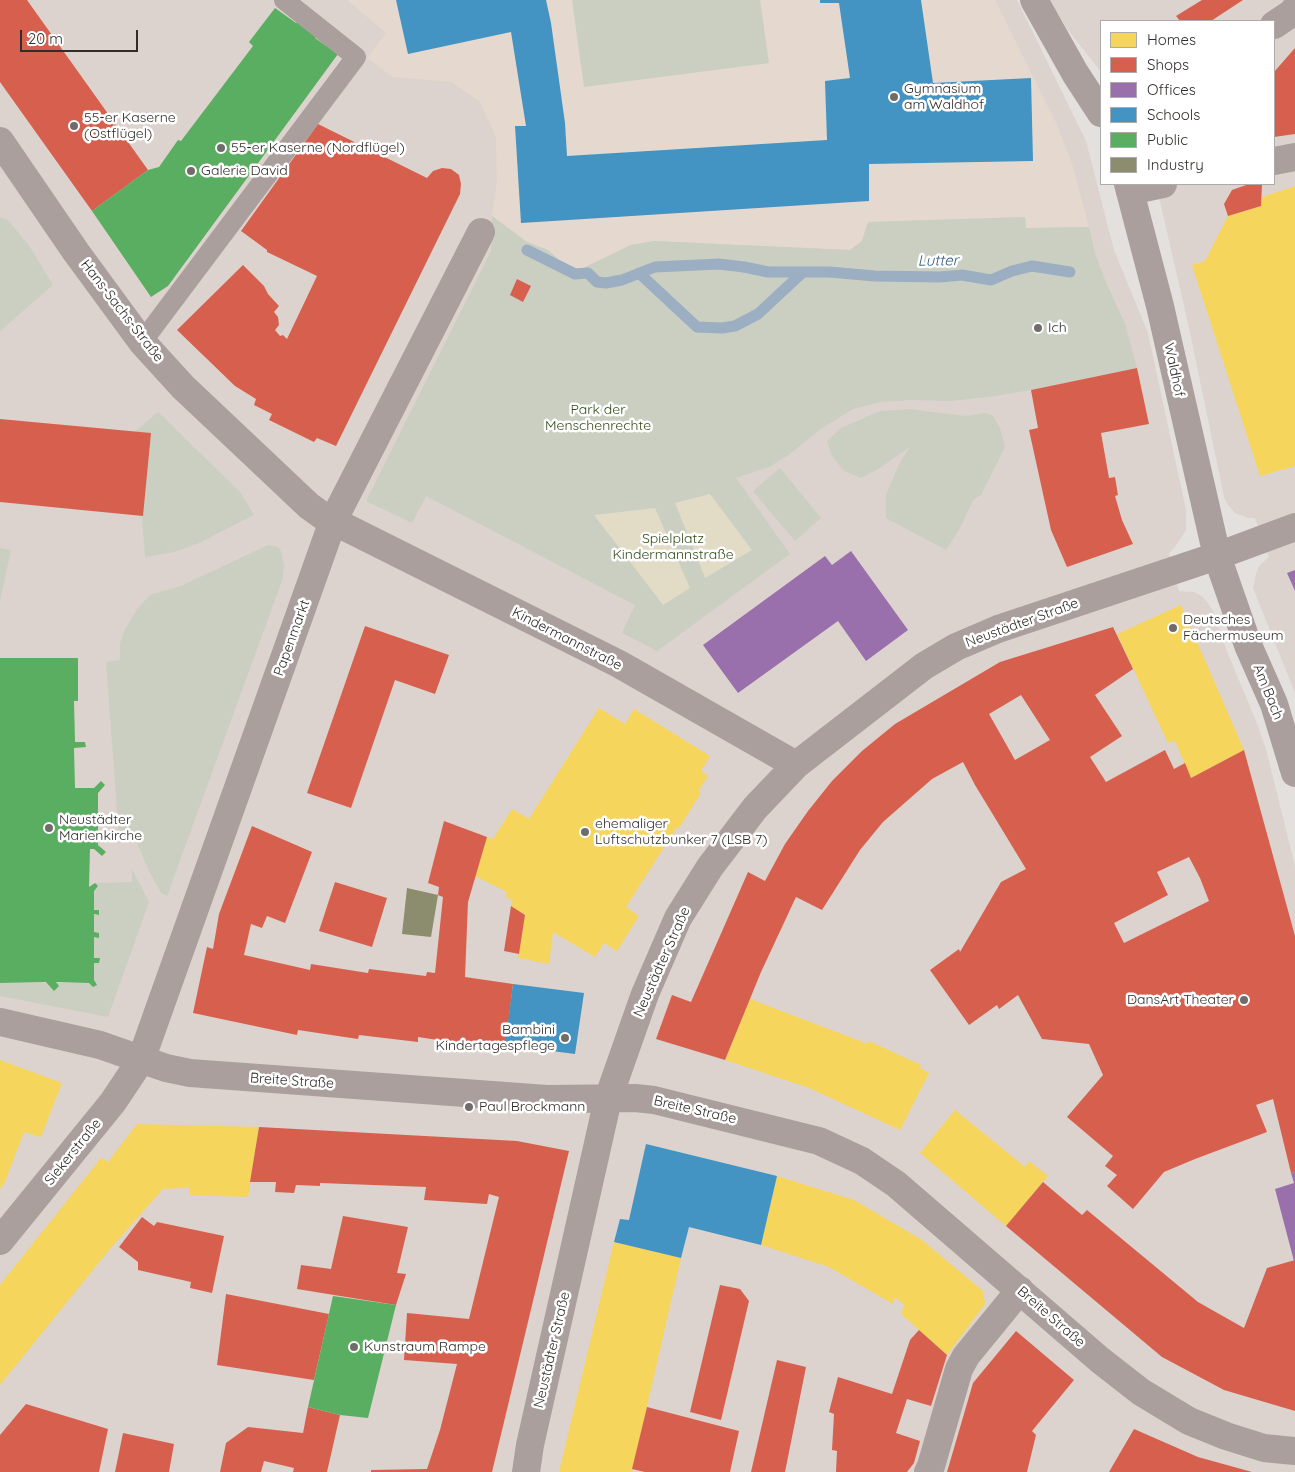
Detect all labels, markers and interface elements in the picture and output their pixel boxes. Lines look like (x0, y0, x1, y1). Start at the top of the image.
scale bar (22, 20, 140, 52)
legend (1100, 20, 1275, 185)
text: 20 m (28, 29, 63, 48)
text: Homes (1147, 30, 1196, 49)
text: Shops (1147, 55, 1189, 74)
text: Offices (1147, 80, 1196, 99)
place label: Gymnasium am Waldhof (904, 81, 984, 114)
marker: Gymnasium am Waldhof (888, 91, 900, 103)
text: Schools (1147, 105, 1200, 124)
place label: 55-er Kaserne (Ostflügel) (84, 110, 176, 142)
marker: 55-er Kaserne (Ostflügel) (68, 120, 80, 132)
text: Public (1147, 130, 1188, 149)
place label: 55-er Kaserne (Nordflügel) (231, 140, 405, 156)
marker: 55-er Kaserne (Nordflügel) (215, 142, 227, 154)
text: Industry (1147, 155, 1204, 174)
place label: Galerie David (201, 163, 288, 179)
marker: Galerie David (185, 165, 197, 177)
water label: Lutter (917, 252, 959, 270)
street label: Hans-Sachs-Straße (77, 257, 167, 365)
place label: Ich (1048, 320, 1067, 336)
marker: Ich (1032, 322, 1044, 334)
street label: Waldhof (1160, 341, 1188, 399)
park label: Park der Menschenrechte (545, 402, 651, 434)
park label: Spielplatz Kindermannstraße (612, 531, 734, 564)
street label: Neustädter Straße (963, 595, 1081, 651)
street label: Papenmarkt (270, 597, 314, 679)
street label: Kindermannstraße (509, 604, 625, 674)
place label: Deutsches Fächermuseum (1183, 612, 1284, 644)
marker: Deutsches Fächermuseum (1167, 622, 1179, 634)
street label: Am Bach (1249, 662, 1287, 722)
place label: Neustädter Marienkirche (59, 812, 142, 844)
place label: ehemaliger Luftschutzbunker 7 (LSB 7) (595, 816, 767, 849)
marker: Neustädter Marienkirche (43, 822, 55, 834)
marker: ehemaliger Luftschutzbunker 7 (LSB 7) (579, 826, 591, 838)
street label: Neustädter Straße (630, 904, 694, 1020)
place label: DansArt Theater (1127, 992, 1234, 1008)
marker: DansArt Theater (1238, 994, 1250, 1006)
place label: Bambini Kindertagespflege (436, 1022, 555, 1054)
marker: Bambini Kindertagespflege (559, 1032, 571, 1044)
street label: Breite Straße (249, 1070, 335, 1092)
street label: Breite Straße (652, 1092, 738, 1128)
place label: Paul Brockmann (479, 1099, 585, 1115)
marker: Paul Brockmann (463, 1101, 475, 1113)
street label: Siekerstraße (41, 1115, 105, 1189)
street label: Breite Straße (1014, 1283, 1088, 1351)
street label: Neustädter Straße (530, 1290, 574, 1410)
place label: Kunstraum Rampe (364, 1339, 486, 1355)
marker: Kunstraum Rampe (348, 1341, 360, 1353)

